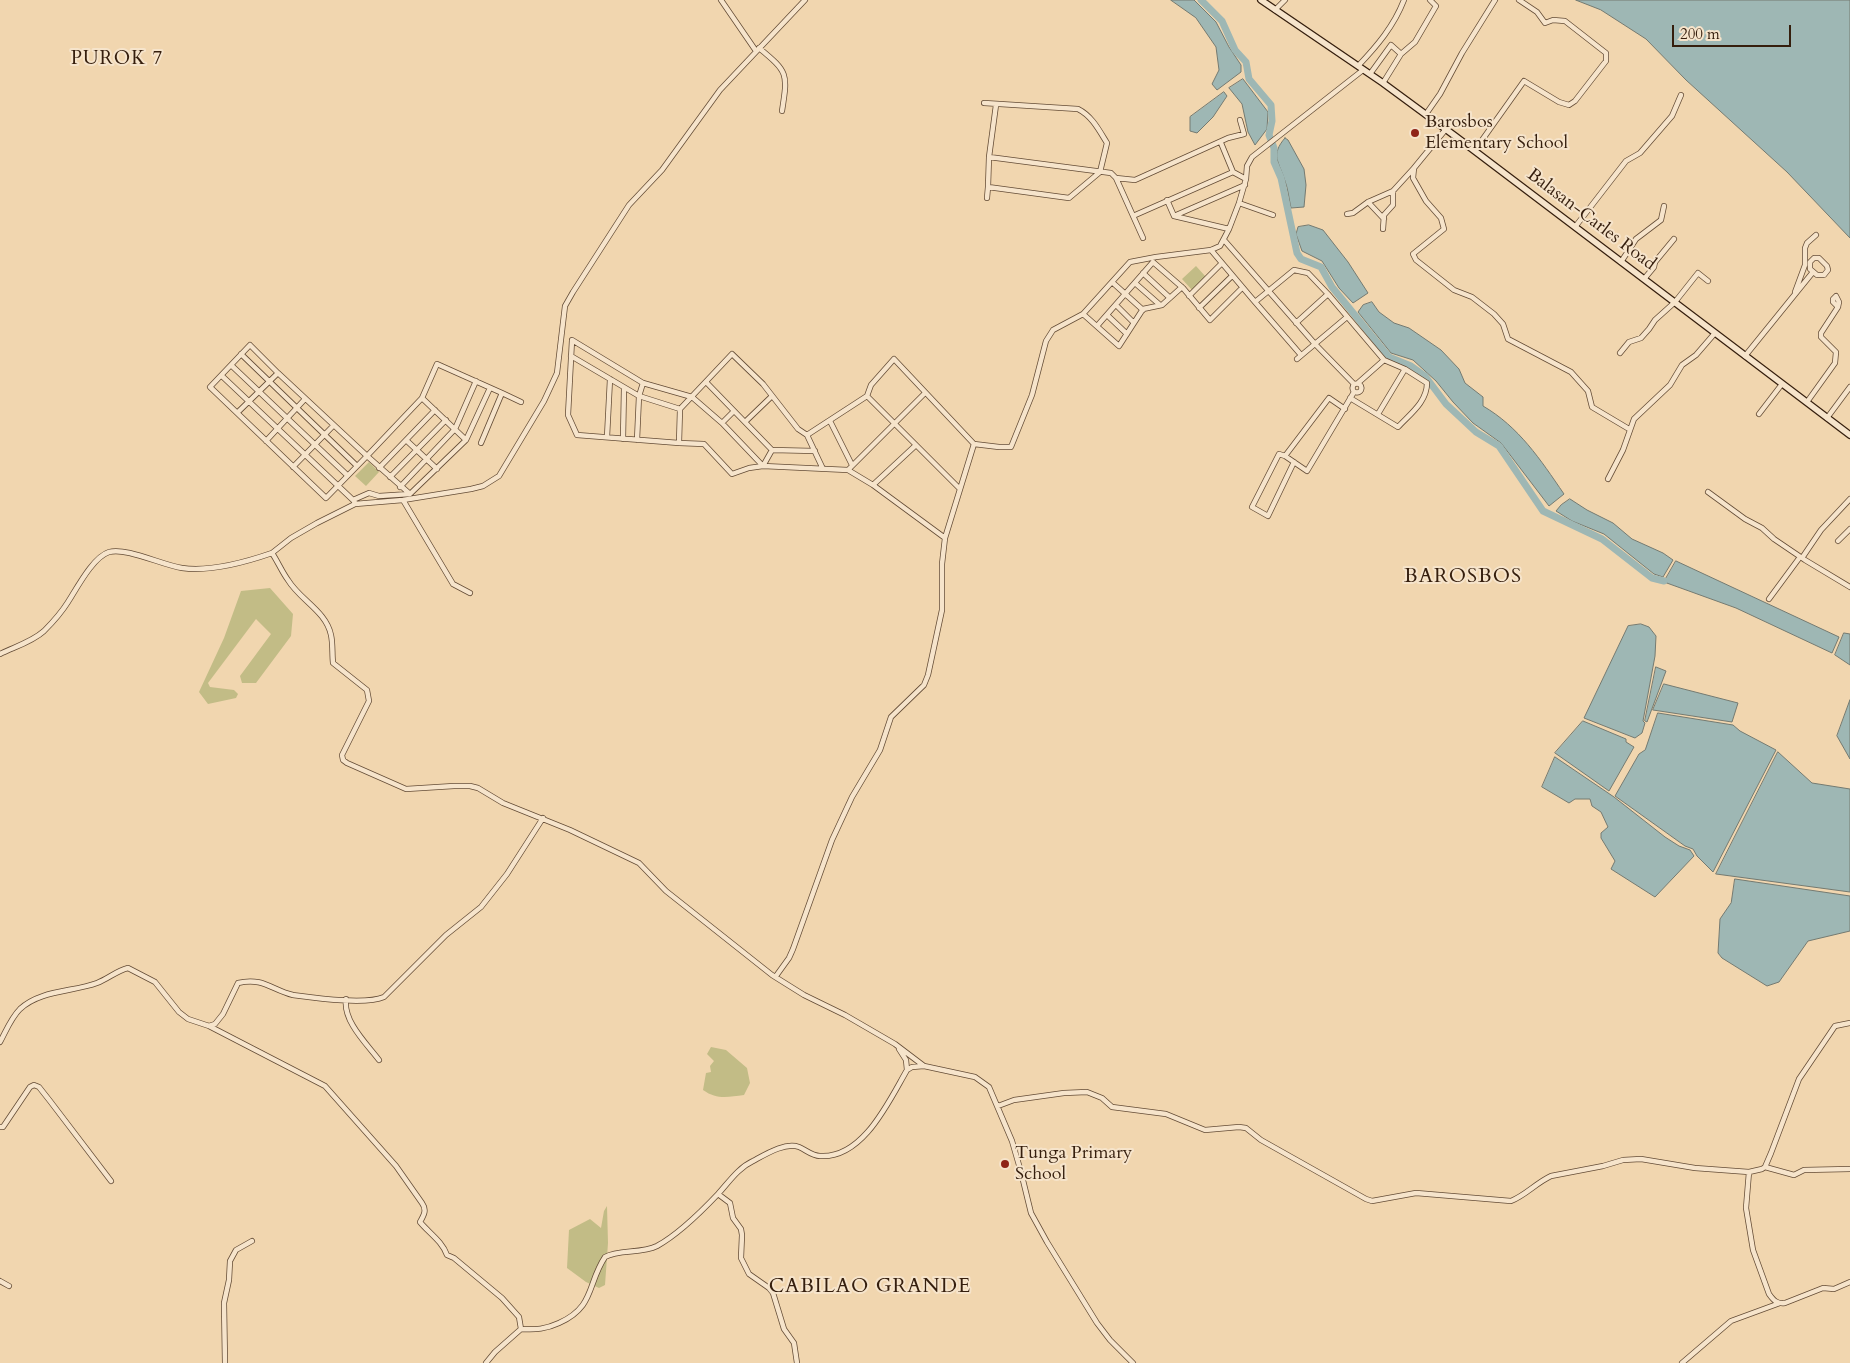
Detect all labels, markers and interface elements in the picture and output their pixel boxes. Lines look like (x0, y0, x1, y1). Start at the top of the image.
scale bar (1675, 15, 1794, 47)
text: 200 m (1680, 24, 1720, 44)
district label: PUROK 7 (70, 49, 164, 71)
place label: Barosbos Elementary School (1425, 112, 1568, 154)
marker: Barosbos Elementary School (1409, 127, 1421, 139)
street label: Balasan-Carles Road (1522, 165, 1660, 275)
district label: BAROSBOS (1403, 565, 1523, 589)
place label: Tunga Primary School (1015, 1143, 1132, 1186)
marker: Tunga Primary School (999, 1158, 1011, 1170)
district label: CABILAO GRANDE (767, 1275, 973, 1299)

